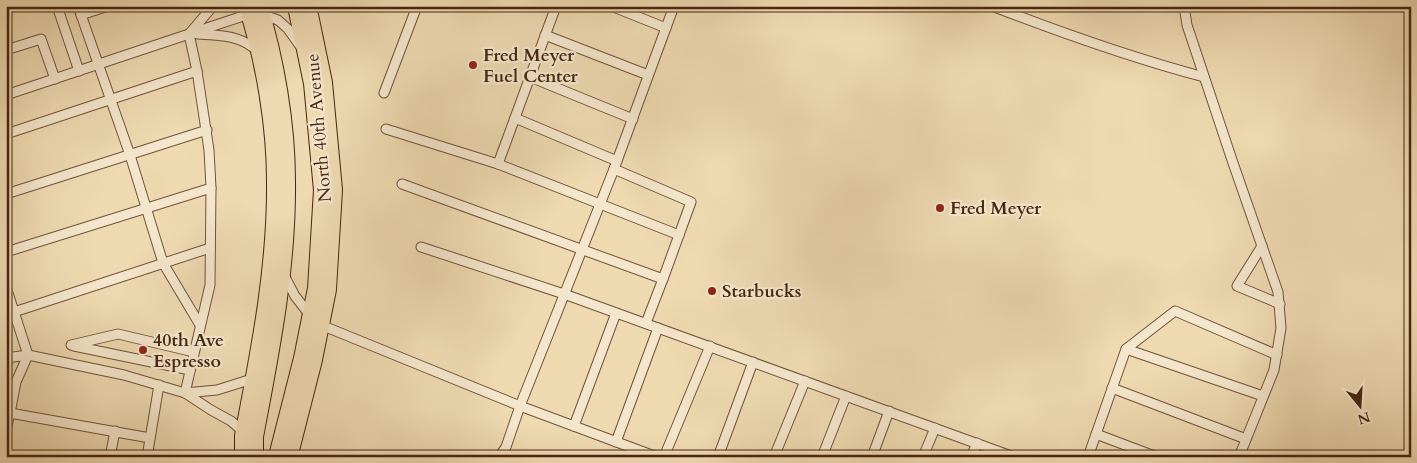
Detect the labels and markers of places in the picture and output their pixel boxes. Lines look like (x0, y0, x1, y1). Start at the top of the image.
place label: Fred Meyer Fuel Center (483, 43, 579, 89)
marker: Fred Meyer Fuel Center (467, 59, 479, 71)
place label: Fred Meyer (950, 196, 1042, 221)
marker: Fred Meyer (934, 202, 946, 214)
place label: Starbucks (722, 279, 802, 304)
marker: Starbucks (706, 285, 718, 297)
place label: 40th Ave Espresso (153, 328, 224, 374)
marker: 40th Ave Espresso (137, 344, 149, 356)

